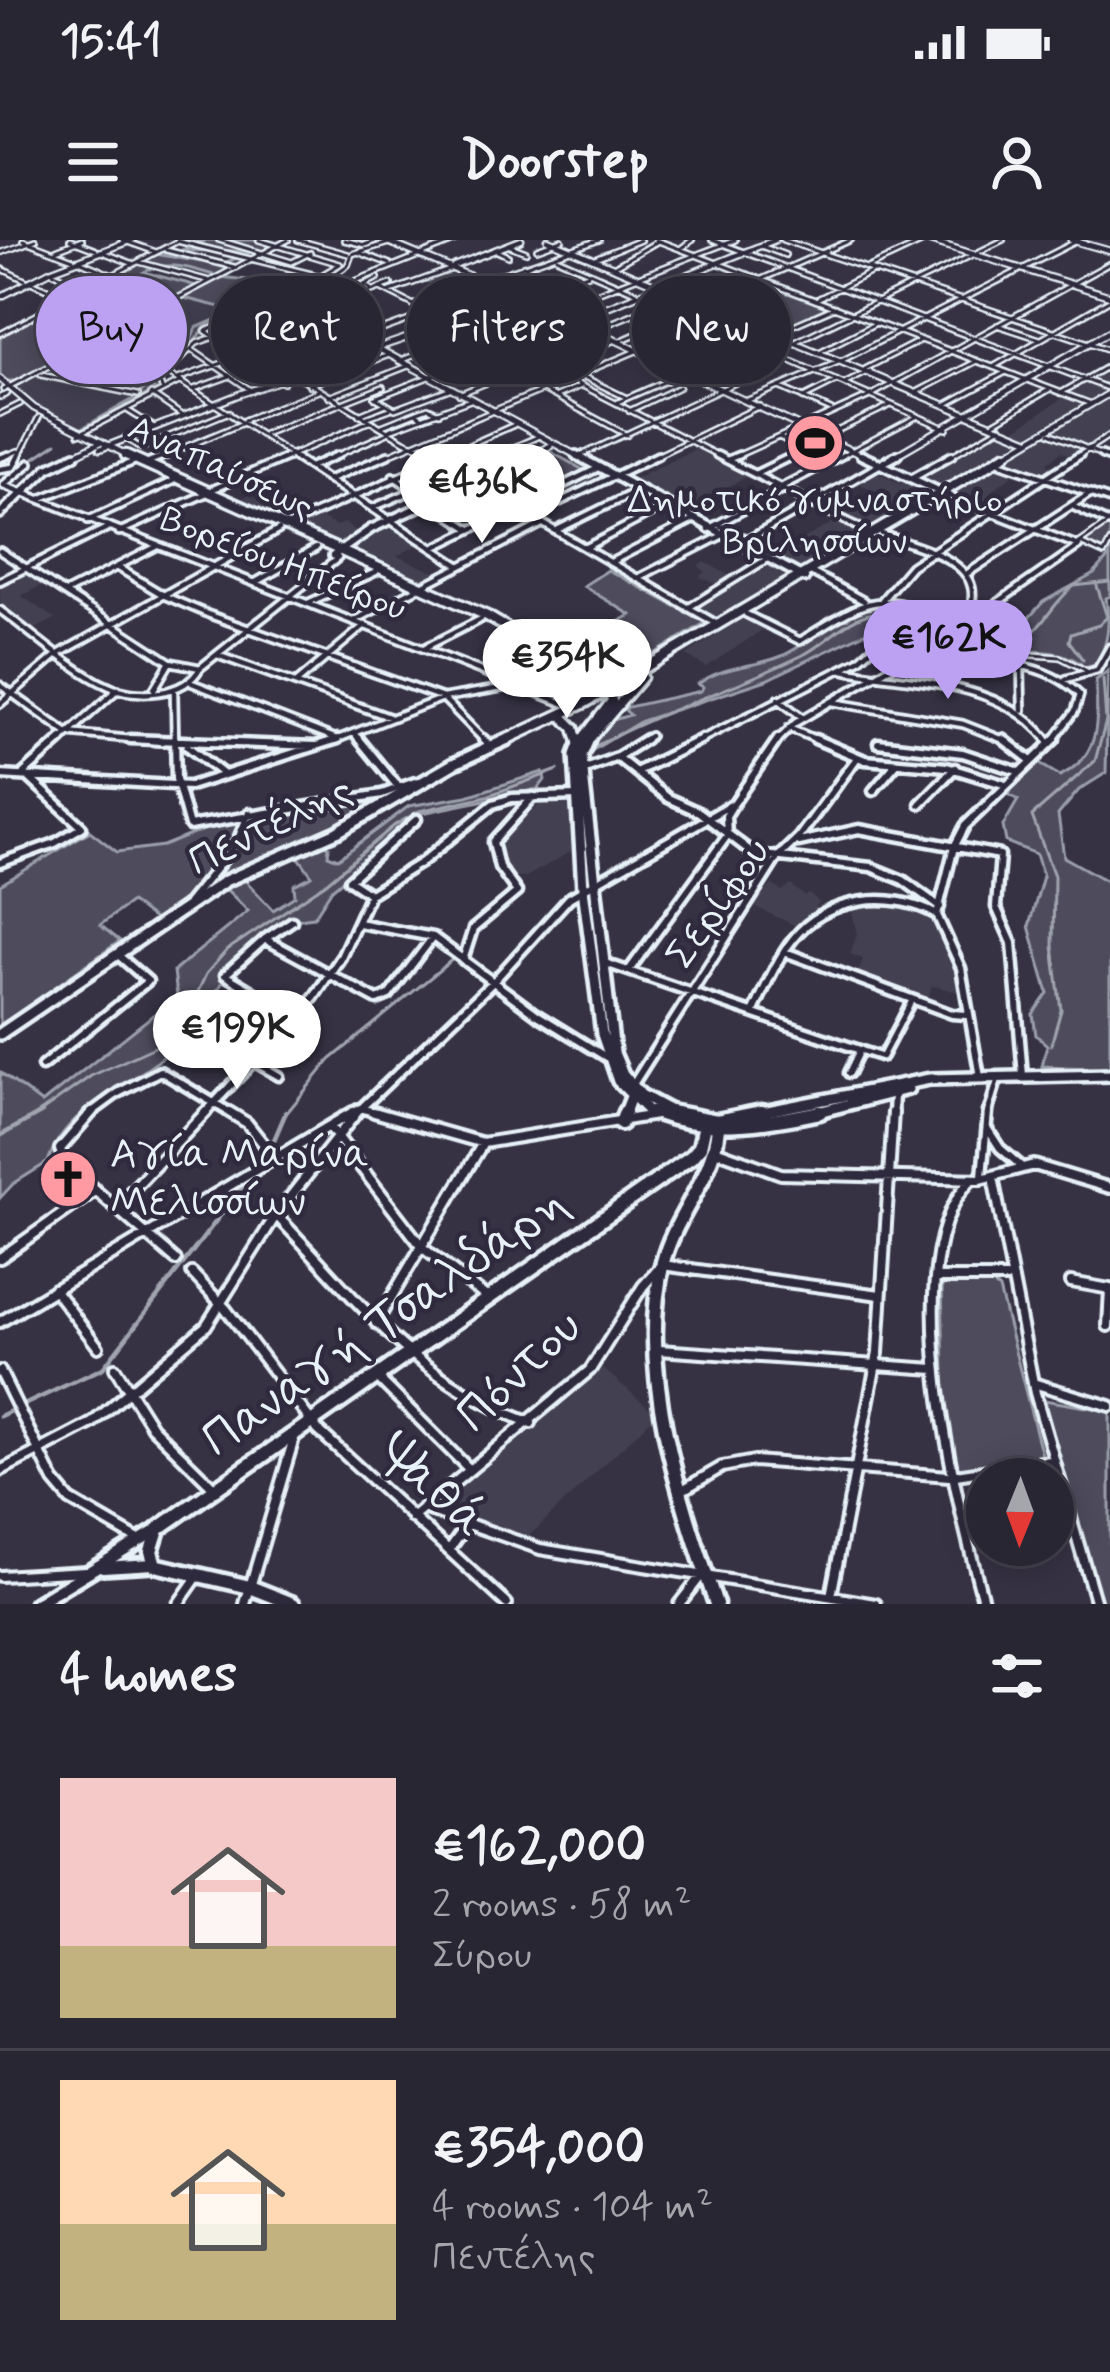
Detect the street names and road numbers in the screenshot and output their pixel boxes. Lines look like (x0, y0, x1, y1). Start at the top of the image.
street label: Αναπαύσεως (120, 406, 320, 532)
street label: Βορείου Ηπείρου (154, 497, 412, 633)
street label: Πεντέλης (179, 763, 362, 890)
street label: Σερίφου (654, 828, 784, 980)
street label: Παναγή Τσαλδάρη (189, 1171, 583, 1473)
street label: Πόντου (443, 1296, 597, 1448)
street label: Ψαθά (362, 1419, 500, 1553)

